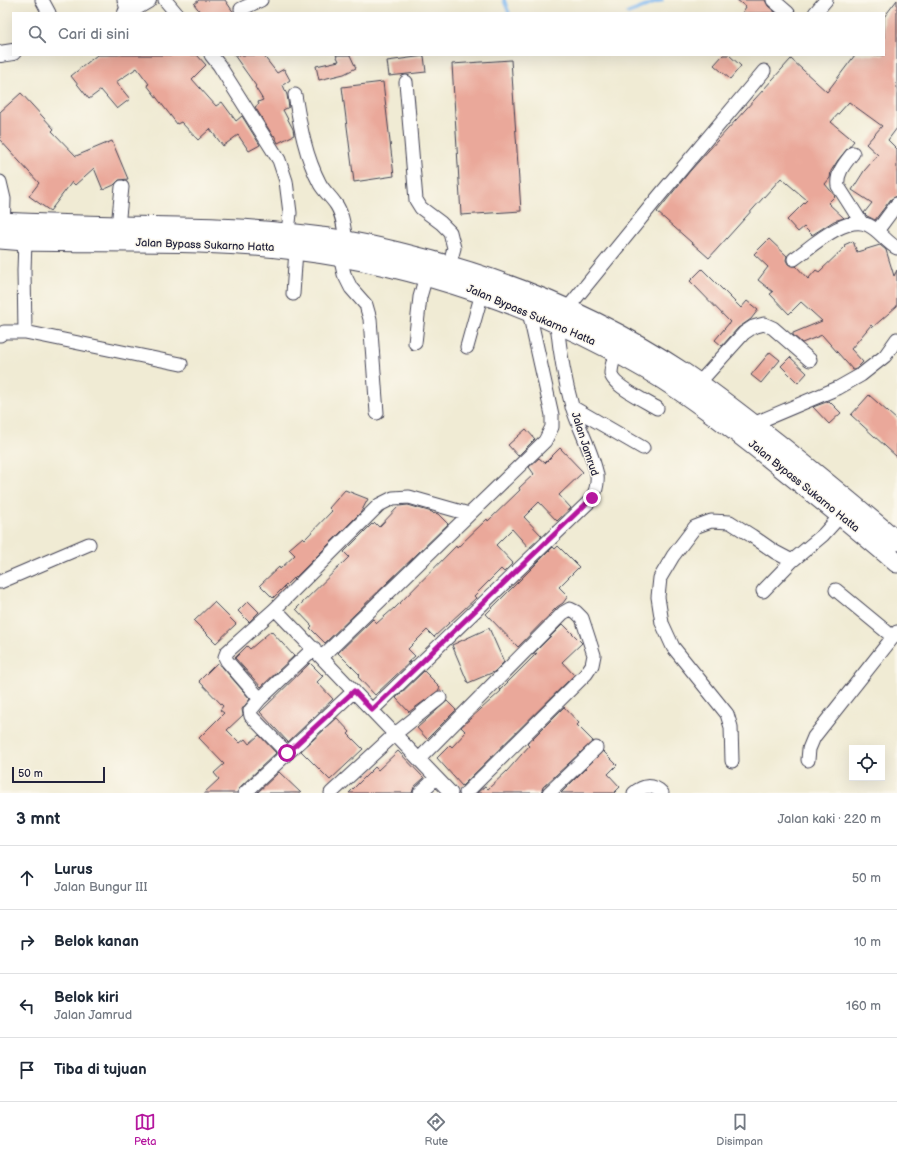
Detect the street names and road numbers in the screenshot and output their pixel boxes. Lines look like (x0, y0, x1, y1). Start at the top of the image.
street label: Jalan Bypass Sukarno Hatta (135, 236, 275, 254)
street label: Jalan Bypass Sukarno Hatta (465, 282, 597, 348)
street label: Jalan Jamrud (569, 411, 601, 477)
street label: Jalan Bypass Sukarno Hatta (746, 437, 862, 535)

